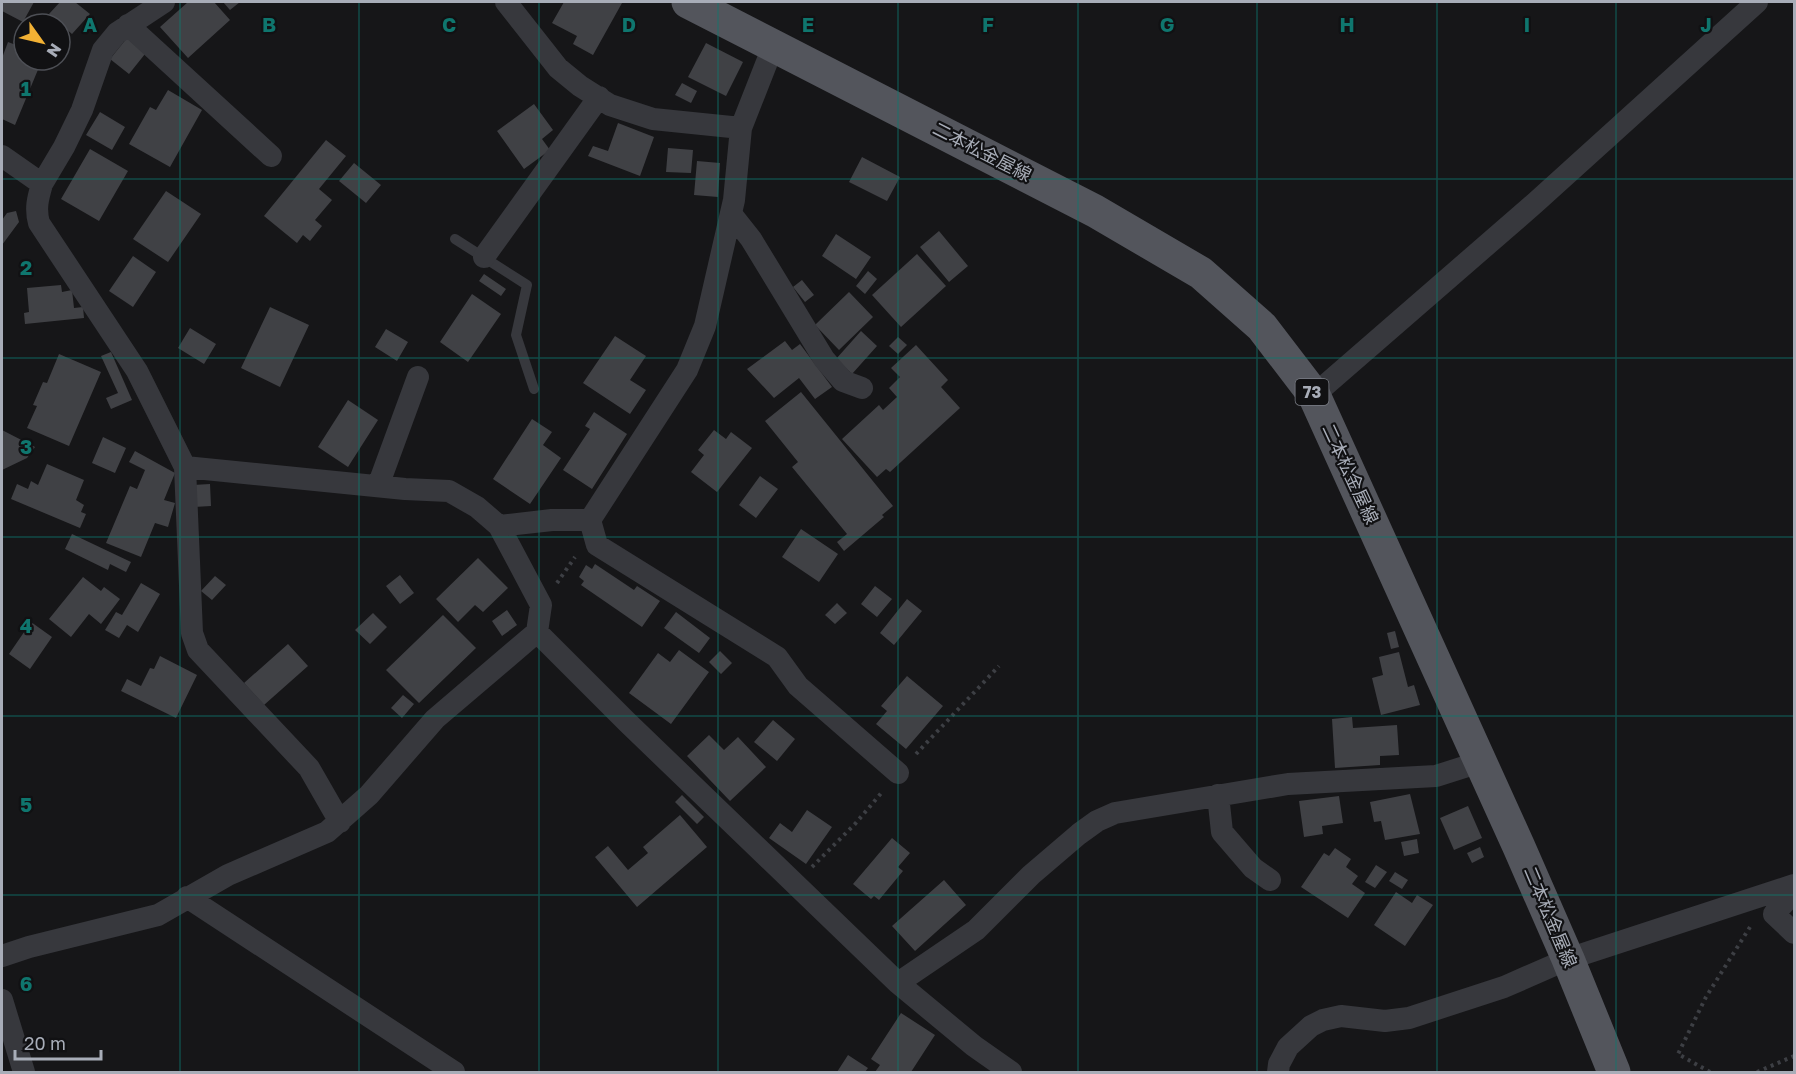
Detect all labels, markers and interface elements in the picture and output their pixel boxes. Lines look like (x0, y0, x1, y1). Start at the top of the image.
north arrow (12, 12, 72, 72)
text: A (83, 12, 97, 36)
text: B (262, 12, 276, 36)
text: C (442, 12, 456, 36)
text: D (622, 12, 636, 36)
text: E (802, 12, 814, 36)
text: F (982, 12, 994, 36)
text: G (1160, 12, 1174, 36)
text: H (1339, 12, 1355, 36)
text: I (1524, 12, 1530, 36)
text: J (1700, 12, 1712, 36)
text: N (43, 40, 66, 61)
text: 1 (21, 76, 31, 100)
street label: 二本松金屋線 (929, 117, 1036, 185)
text: 2 (20, 255, 32, 279)
road number: 73 (1296, 379, 1328, 405)
street label: 二本松金屋線 (1318, 420, 1384, 527)
text: 3 (20, 434, 32, 458)
text: 4 (20, 613, 32, 637)
text: 5 (20, 792, 32, 816)
street label: 二本松金屋線 (1520, 863, 1582, 971)
text: 6 (20, 971, 32, 995)
scale bar (15, 1023, 100, 1061)
text: 20 m (24, 1032, 66, 1054)

